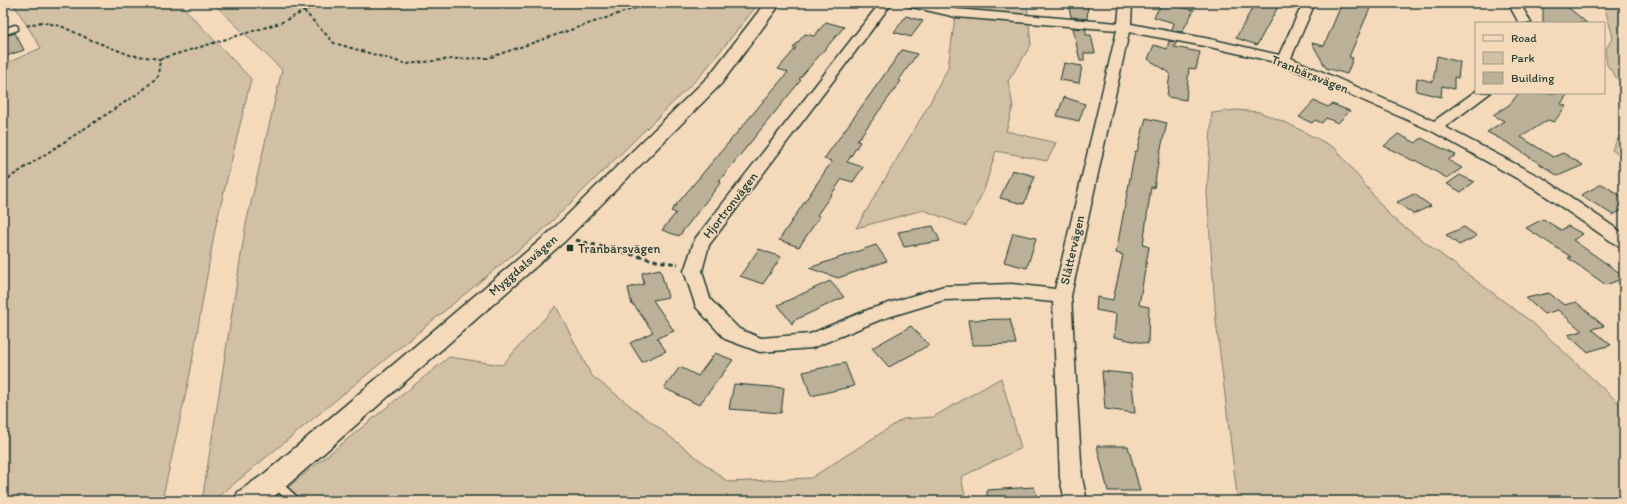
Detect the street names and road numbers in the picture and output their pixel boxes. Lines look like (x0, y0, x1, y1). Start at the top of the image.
street label: Tranbärsvägen (1269, 52, 1351, 96)
street label: Hjortronvägen (699, 169, 761, 241)
street label: Slåttervägen (1057, 214, 1087, 286)
street label: Myggdalsvägen (486, 231, 561, 299)

